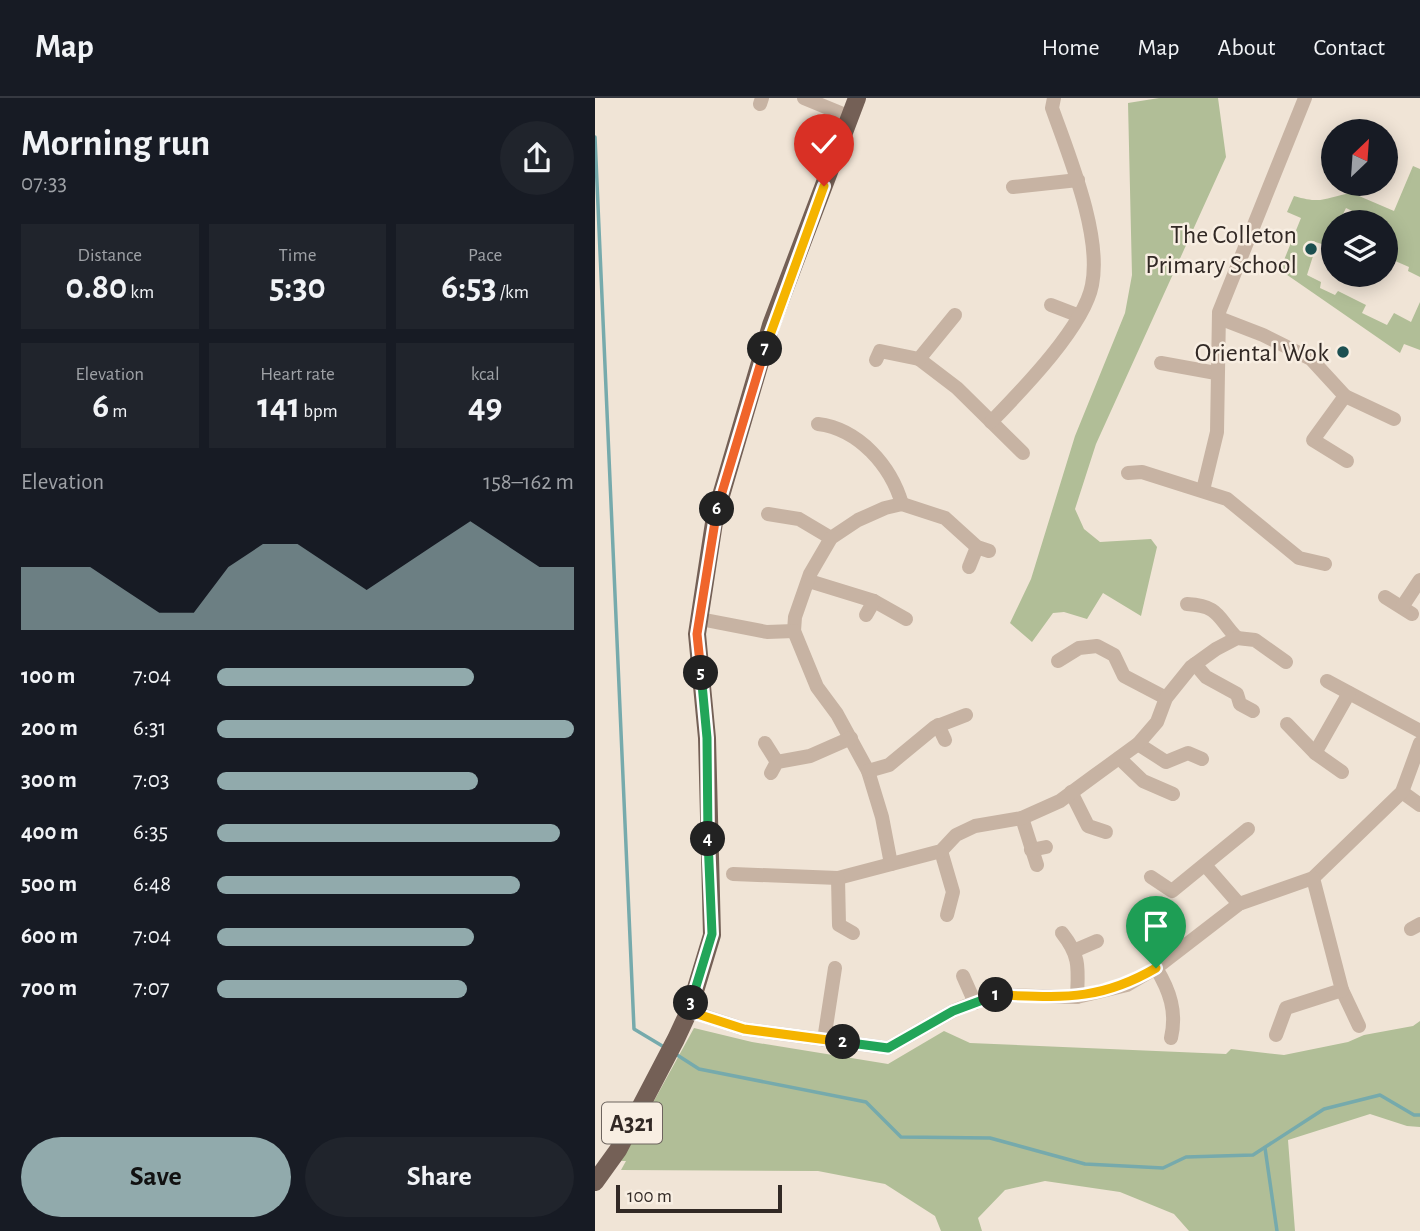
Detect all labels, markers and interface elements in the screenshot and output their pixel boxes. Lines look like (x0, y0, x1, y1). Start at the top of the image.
text: Map (35, 31, 94, 64)
text: Home (1042, 36, 1100, 60)
text: Map (1138, 36, 1180, 60)
text: About (1218, 36, 1275, 60)
text: Contact (1313, 36, 1385, 60)
pin (794, 114, 854, 186)
north arrow (1321, 119, 1398, 196)
map controls (1321, 119, 1398, 287)
button: share (500, 121, 574, 195)
text: Morning run (21, 125, 210, 163)
icon: check (805, 125, 843, 163)
text: 07:33 (21, 172, 67, 195)
button: layers (1321, 210, 1398, 287)
place label: The Colleton Primary School (1145, 222, 1297, 278)
marker: The Colleton Primary School (1303, 241, 1319, 257)
text: Distance (78, 246, 142, 265)
text: Time (279, 246, 316, 265)
text: Pace (468, 246, 502, 265)
text: 0.80 (65, 270, 127, 305)
text: 5:30 (269, 270, 326, 305)
text: 6:53 (441, 270, 497, 305)
text: km (127, 283, 154, 302)
text: /km (497, 283, 529, 302)
pin: 7 (747, 331, 783, 366)
text: 7 (760, 339, 769, 358)
place label: Oriental Wok (1195, 340, 1329, 366)
marker: Oriental Wok (1335, 344, 1351, 360)
text: Elevation (75, 365, 144, 384)
text: Heart rate (260, 365, 335, 384)
text: kcal (471, 365, 500, 384)
text: 6 (92, 389, 109, 424)
text: 141 (257, 389, 300, 424)
text: 49 (468, 389, 502, 424)
text: m (109, 402, 127, 421)
text: bpm (300, 402, 338, 421)
text: Elevation (21, 471, 104, 494)
text: 158–162 m (483, 471, 574, 494)
pin: 6 (699, 492, 735, 526)
text: 6 (712, 499, 721, 518)
pin: 5 (683, 656, 719, 690)
text: 5 (696, 663, 705, 682)
text: 100 m (21, 665, 75, 688)
text: 7:04 (133, 665, 171, 688)
text: 200 m (21, 717, 78, 740)
text: 6:31 (133, 717, 166, 740)
text: 300 m (21, 769, 77, 792)
text: 7:03 (133, 769, 169, 792)
text: 400 m (21, 821, 79, 844)
text: 6:35 (133, 821, 168, 844)
pin: 4 (691, 822, 725, 856)
text: 4 (703, 829, 712, 848)
text: 500 m (21, 873, 77, 896)
text: 6:48 (133, 873, 171, 896)
pin (1126, 896, 1186, 968)
icon: arrive (1137, 907, 1175, 945)
text: 600 m (21, 925, 78, 948)
text: 7:04 (133, 925, 171, 948)
text: 700 m (21, 977, 77, 1000)
text: 7:07 (133, 977, 170, 1000)
pin: 1 (979, 978, 1013, 1012)
text: 1 (992, 985, 999, 1004)
pin: 3 (673, 986, 709, 1020)
text: 3 (686, 993, 695, 1012)
pin: 2 (825, 1024, 861, 1060)
text: 2 (838, 1032, 847, 1051)
road number: A321 (602, 1102, 662, 1143)
button: Save (21, 1137, 291, 1217)
button: Share (305, 1137, 574, 1217)
scale bar (616, 1182, 782, 1214)
text: 100 m (627, 1187, 672, 1206)

